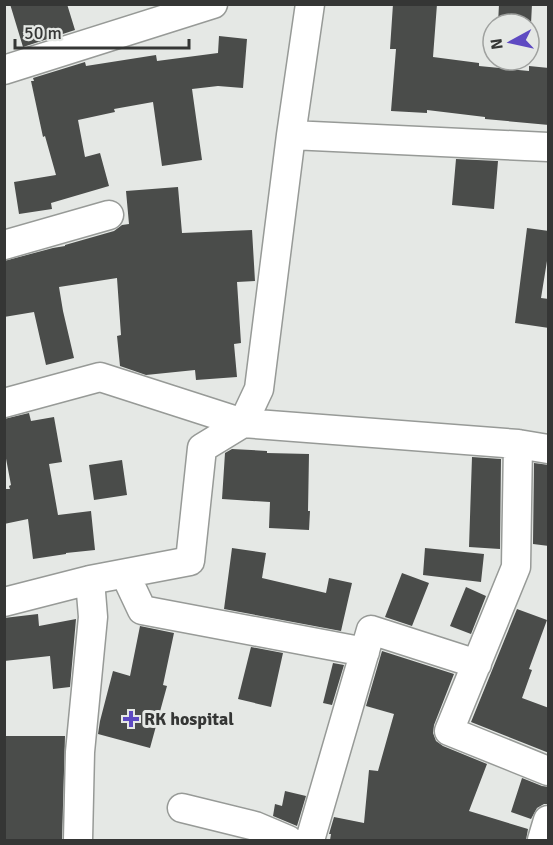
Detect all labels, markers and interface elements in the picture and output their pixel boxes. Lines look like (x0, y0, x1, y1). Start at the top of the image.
scale bar (15, 12, 189, 50)
north arrow (481, 12, 541, 72)
text: 50 m (24, 22, 62, 44)
text: N (486, 37, 508, 51)
place label: RK hospital (144, 708, 234, 730)
marker: RK hospital (122, 710, 140, 728)

